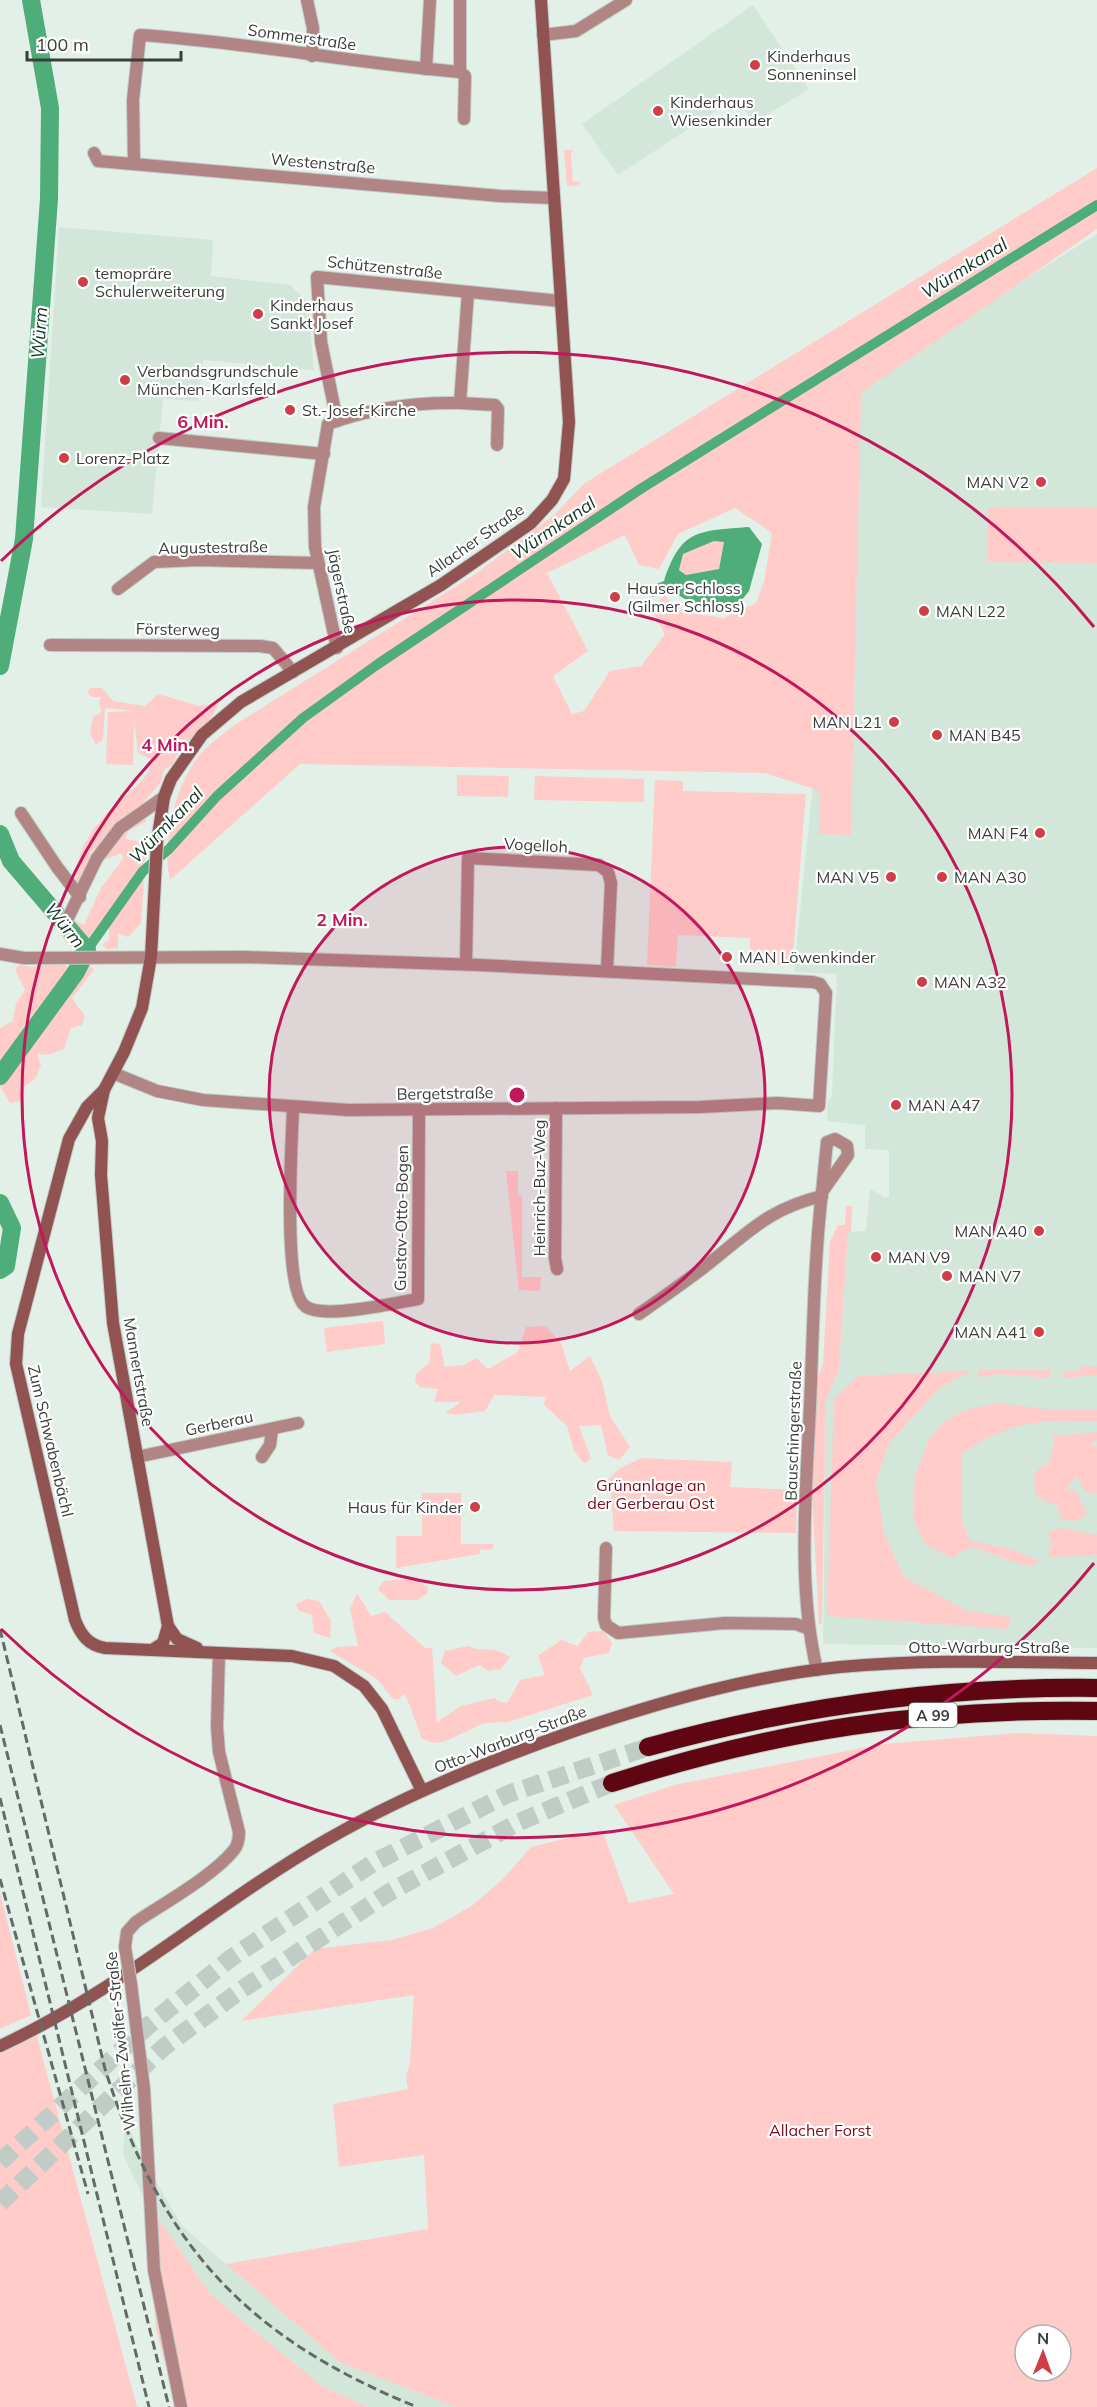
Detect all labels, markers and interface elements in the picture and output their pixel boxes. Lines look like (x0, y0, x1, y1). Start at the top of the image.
street label: Sommerstraße (247, 19, 357, 55)
scale bar (27, 24, 182, 62)
text: 100 m (36, 33, 89, 56)
place label: Kinderhaus Sonneninsel (767, 46, 857, 84)
marker: Kinderhaus Sonneninsel (748, 58, 762, 72)
place label: Kinderhaus Wiesenkinder (670, 92, 772, 130)
marker: Kinderhaus Wiesenkinder (651, 104, 665, 118)
street label: Westenstraße (270, 148, 376, 178)
water label: Würmkanal (917, 232, 1012, 304)
street label: Schützenstraße (326, 251, 444, 283)
place label: temopräre Schulerweiterung (95, 263, 225, 301)
marker: temopräre Schulerweiterung (76, 275, 90, 289)
place label: Kinderhaus Sankt Josef (270, 295, 354, 333)
water label: Würm (26, 306, 52, 360)
marker: Kinderhaus Sankt Josef (251, 307, 265, 321)
place label: Verbandsgrundschule München-Karlsfeld (137, 361, 299, 399)
marker: Verbandsgrundschule München-Karlsfeld (118, 373, 132, 387)
place label: St.-Josef-Kirche (302, 400, 416, 420)
marker: St.-Josef-Kirche (283, 403, 297, 417)
text: 6 Min. (177, 410, 229, 433)
place label: Lorenz-Platz (76, 448, 170, 468)
marker: Lorenz-Platz (57, 451, 71, 465)
place label: MAN V2 (967, 472, 1029, 492)
marker: MAN V2 (1034, 475, 1048, 489)
water label: Würmkanal (506, 491, 600, 565)
street label: Allacher Straße (422, 499, 528, 581)
street label: Augustestraße (158, 536, 268, 558)
street label: Jägerstraße (323, 547, 361, 635)
place label: Hauser Schloss (Gilmer Schloss) (627, 578, 745, 616)
marker: Hauser Schloss (Gilmer Schloss) (608, 590, 622, 604)
place label: MAN L22 (936, 601, 1006, 621)
marker: MAN L22 (917, 604, 931, 618)
street label: Försterweg (136, 618, 220, 640)
place label: MAN L21 (812, 712, 882, 732)
marker: MAN L21 (887, 715, 901, 729)
place label: MAN B45 (949, 725, 1021, 745)
marker: MAN B45 (930, 728, 944, 742)
text: 4 Min. (141, 733, 193, 756)
water label: Würmkanal (124, 781, 209, 868)
place label: MAN F4 (968, 823, 1028, 843)
marker: MAN F4 (1033, 826, 1047, 840)
street label: Vogelloh (504, 833, 568, 857)
place label: MAN V5 (817, 867, 879, 887)
place label: MAN A30 (954, 867, 1027, 887)
marker: MAN V5 (884, 870, 898, 884)
marker: MAN A30 (935, 870, 949, 884)
water label: Würm (40, 898, 90, 952)
text: 2 Min. (316, 908, 368, 931)
place label: MAN Löwenkinder (739, 947, 876, 967)
marker: MAN Löwenkinder (720, 950, 734, 964)
place label: MAN A32 (934, 972, 1007, 992)
marker: MAN A32 (915, 975, 929, 989)
street label: Bergetstraße (396, 1082, 494, 1104)
centre of rings (507, 1085, 527, 1105)
place label: MAN A47 (908, 1095, 981, 1115)
marker: MAN A47 (889, 1098, 903, 1112)
street label: Heinrich-Buz-Weg (529, 1120, 549, 1257)
street label: Gustav-Otto-Bogen (390, 1145, 412, 1291)
place label: MAN A40 (954, 1221, 1027, 1241)
marker: MAN A40 (1032, 1224, 1046, 1238)
place label: MAN V9 (888, 1247, 950, 1267)
marker: MAN V9 (869, 1250, 883, 1264)
place label: MAN V7 (959, 1266, 1021, 1286)
marker: MAN V7 (940, 1269, 954, 1283)
street label: Mannertstraße (120, 1316, 158, 1428)
place label: MAN A41 (954, 1322, 1027, 1342)
marker: MAN A41 (1032, 1325, 1046, 1339)
street label: Bauschingerstraße (781, 1361, 805, 1501)
street label: Zum Schwabenbächl (24, 1363, 78, 1519)
street label: Gerberau (183, 1406, 255, 1440)
park label: Grünanlage an der Gerberau Ost (587, 1475, 715, 1513)
place label: Haus für Kinder (348, 1497, 463, 1517)
marker: Haus für Kinder (468, 1500, 482, 1514)
street label: Otto-Warburg-Straße (908, 1637, 1070, 1657)
street label: Otto-Warburg-Straße (431, 1701, 589, 1777)
road number: A 99 (909, 1703, 957, 1727)
street label: Wilhelm-Zwölfer-Straße (101, 1951, 139, 2131)
park label: Allacher Forst (769, 2120, 871, 2140)
north arrow (1013, 2323, 1073, 2383)
text: N (1037, 2328, 1049, 2348)

